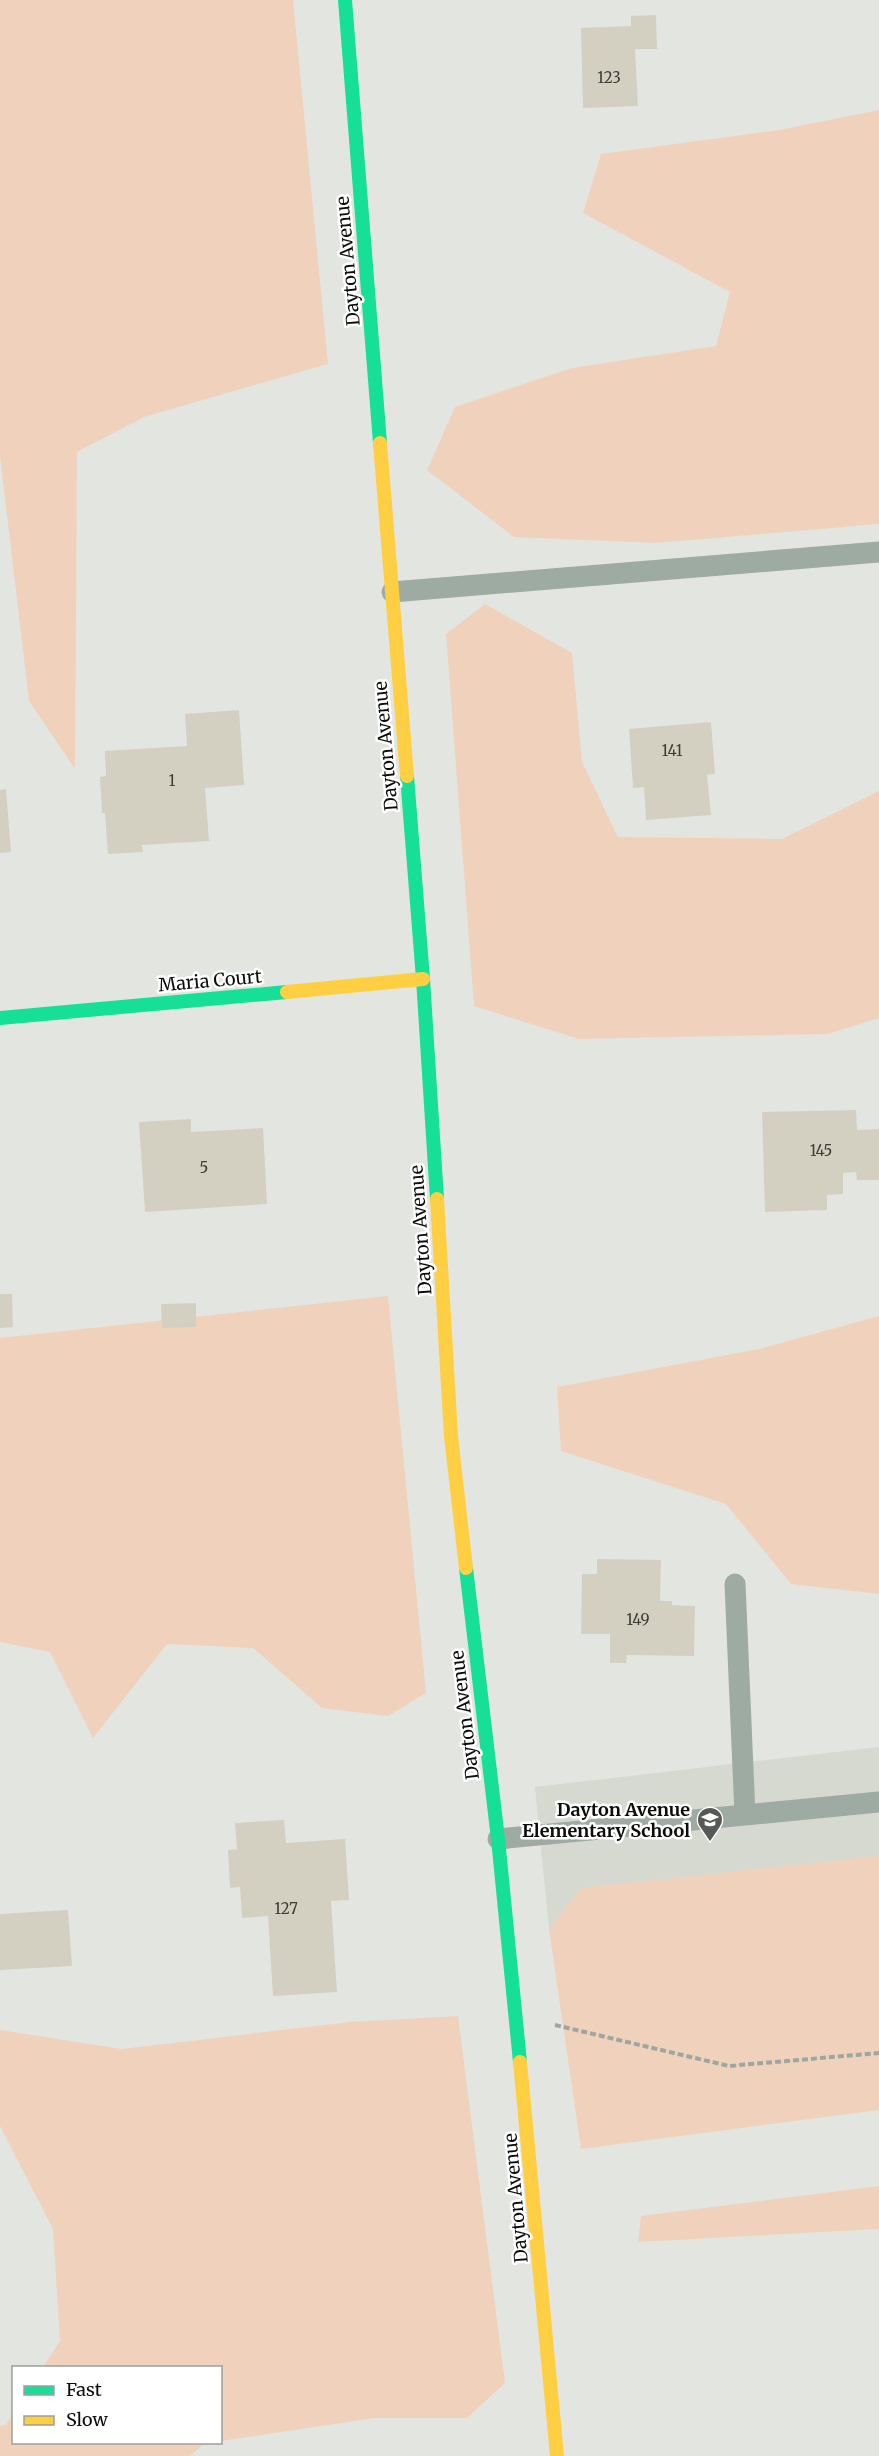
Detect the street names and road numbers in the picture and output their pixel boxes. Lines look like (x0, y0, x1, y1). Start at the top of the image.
street label: Dayton Avenue (330, 195, 365, 327)
street label: Dayton Avenue (368, 680, 403, 812)
street label: Maria Court (157, 965, 263, 996)
street label: Dayton Avenue (404, 1164, 437, 1296)
street label: Dayton Avenue (445, 1649, 484, 1781)
street label: Dayton Avenue (498, 2132, 533, 2264)

